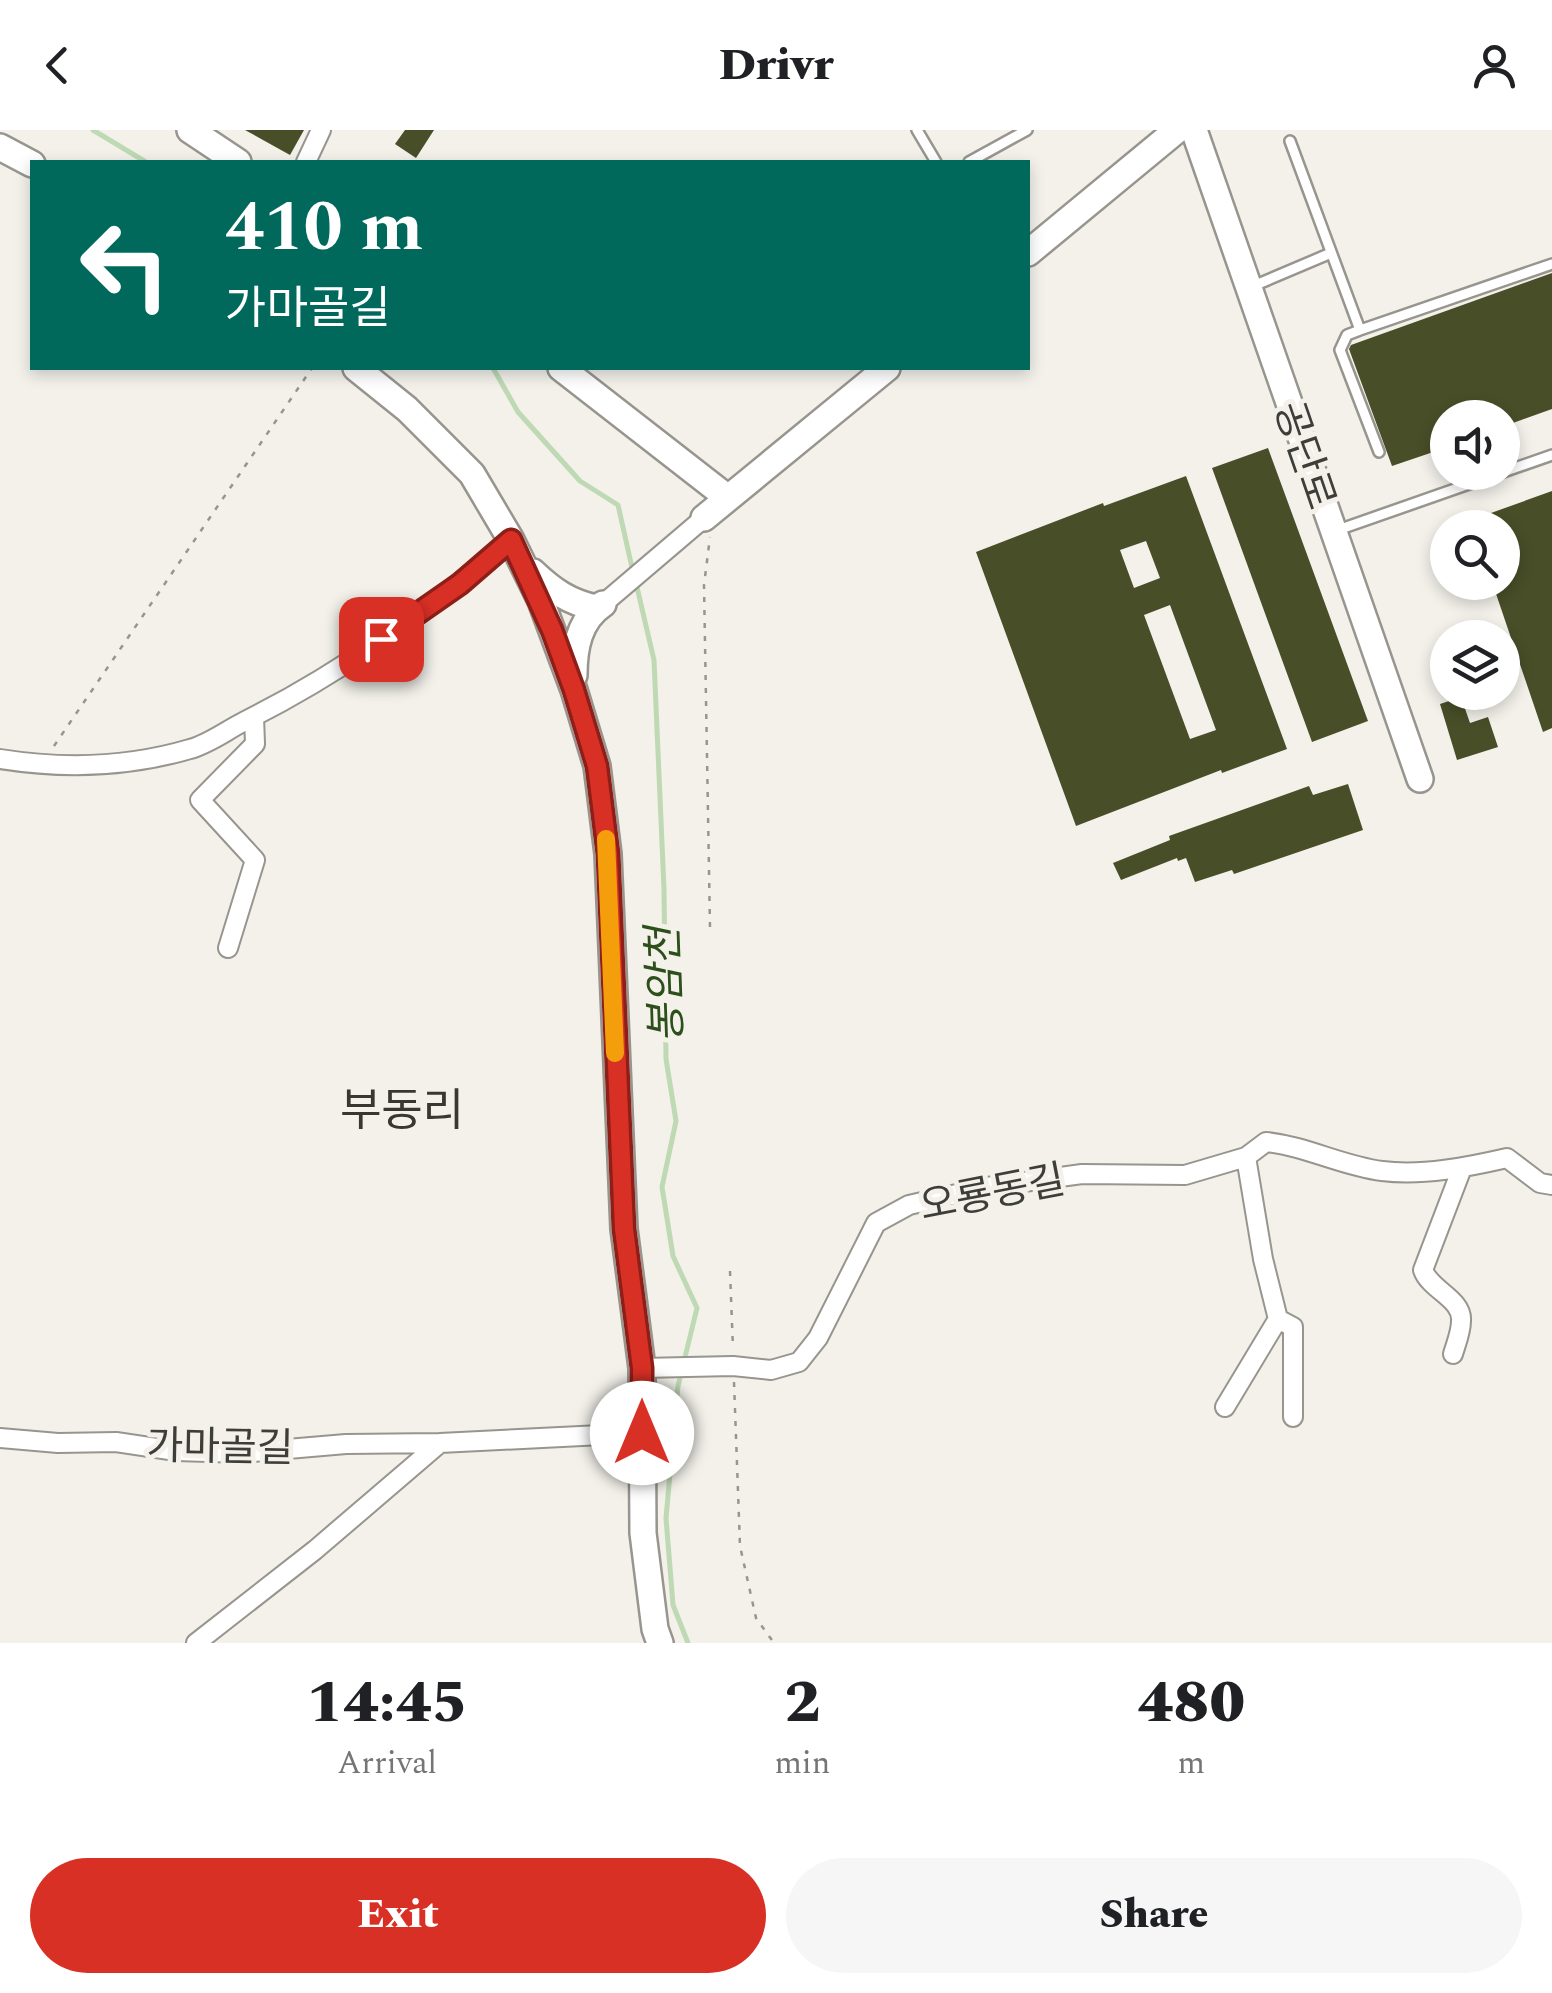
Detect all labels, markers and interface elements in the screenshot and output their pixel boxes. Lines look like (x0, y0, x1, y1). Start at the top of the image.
text: Drivr (719, 31, 833, 100)
icon: back (30, 38, 85, 93)
icon: person (1467, 38, 1522, 93)
text: 410 m (225, 175, 423, 281)
icon: left (60, 200, 190, 330)
text: 가마골길 (225, 275, 391, 344)
street label: 공단로 (1257, 394, 1350, 518)
map controls (1430, 400, 1520, 710)
button: sound (1430, 400, 1520, 490)
button: search (1430, 510, 1520, 600)
pin (339, 597, 424, 682)
icon: arrive (354, 612, 409, 667)
button: layers (1430, 620, 1520, 710)
water label: 봉암천 (633, 922, 700, 1044)
district label: 부동리 (340, 1077, 464, 1146)
street label: 오룡동길 (914, 1150, 1071, 1238)
position arrow (590, 1381, 694, 1485)
street label: 가마골길 (146, 1417, 294, 1480)
text: 14:45 (307, 1657, 468, 1749)
text: 2 (784, 1657, 820, 1749)
text: 480 (1137, 1657, 1245, 1749)
text: Arrival (337, 1739, 437, 1788)
text: min (774, 1739, 830, 1788)
text: m (1177, 1739, 1205, 1788)
button: Exit (30, 1858, 766, 1973)
button: Share (786, 1858, 1522, 1973)

